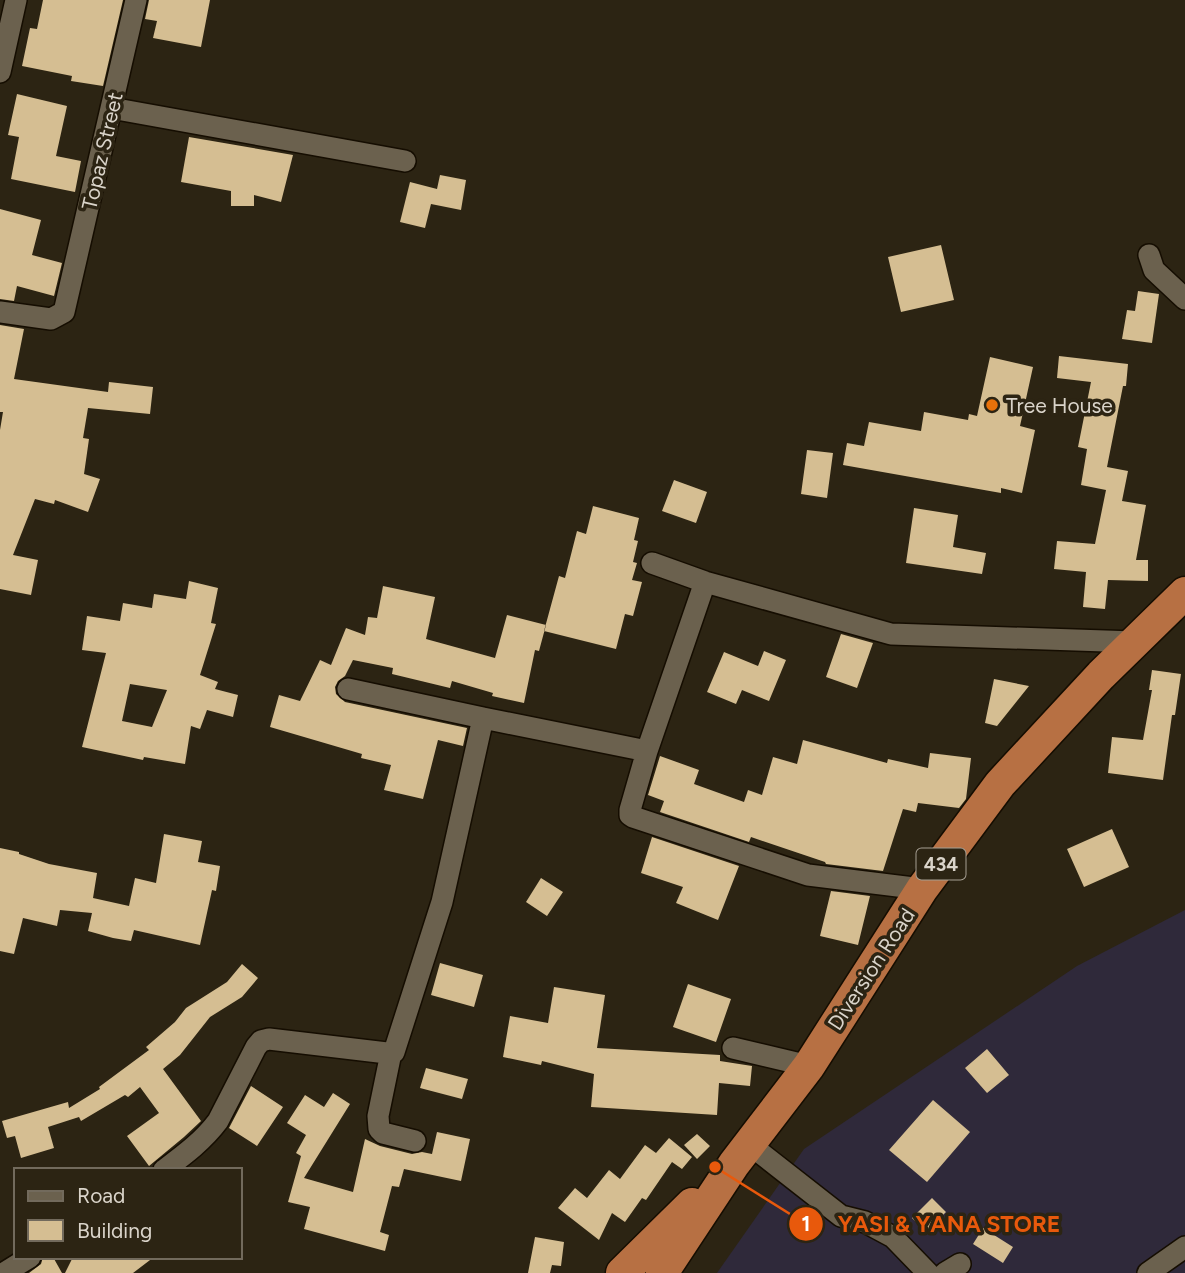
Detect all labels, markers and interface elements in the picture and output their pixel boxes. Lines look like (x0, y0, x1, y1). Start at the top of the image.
street label: Topaz Street (76, 90, 128, 212)
place label: Tree House (1006, 393, 1113, 418)
marker: Tree House (984, 397, 1000, 413)
road number: 434 (916, 848, 965, 880)
street label: Diversion Road (822, 903, 920, 1035)
legend (14, 1168, 242, 1259)
text: Road (77, 1183, 125, 1208)
callout: YASI & YANA STORE (788, 1202, 1074, 1246)
text: YASI & YANA STORE (838, 1210, 1060, 1238)
text: 1 (802, 1211, 810, 1236)
text: Building (77, 1218, 152, 1243)

